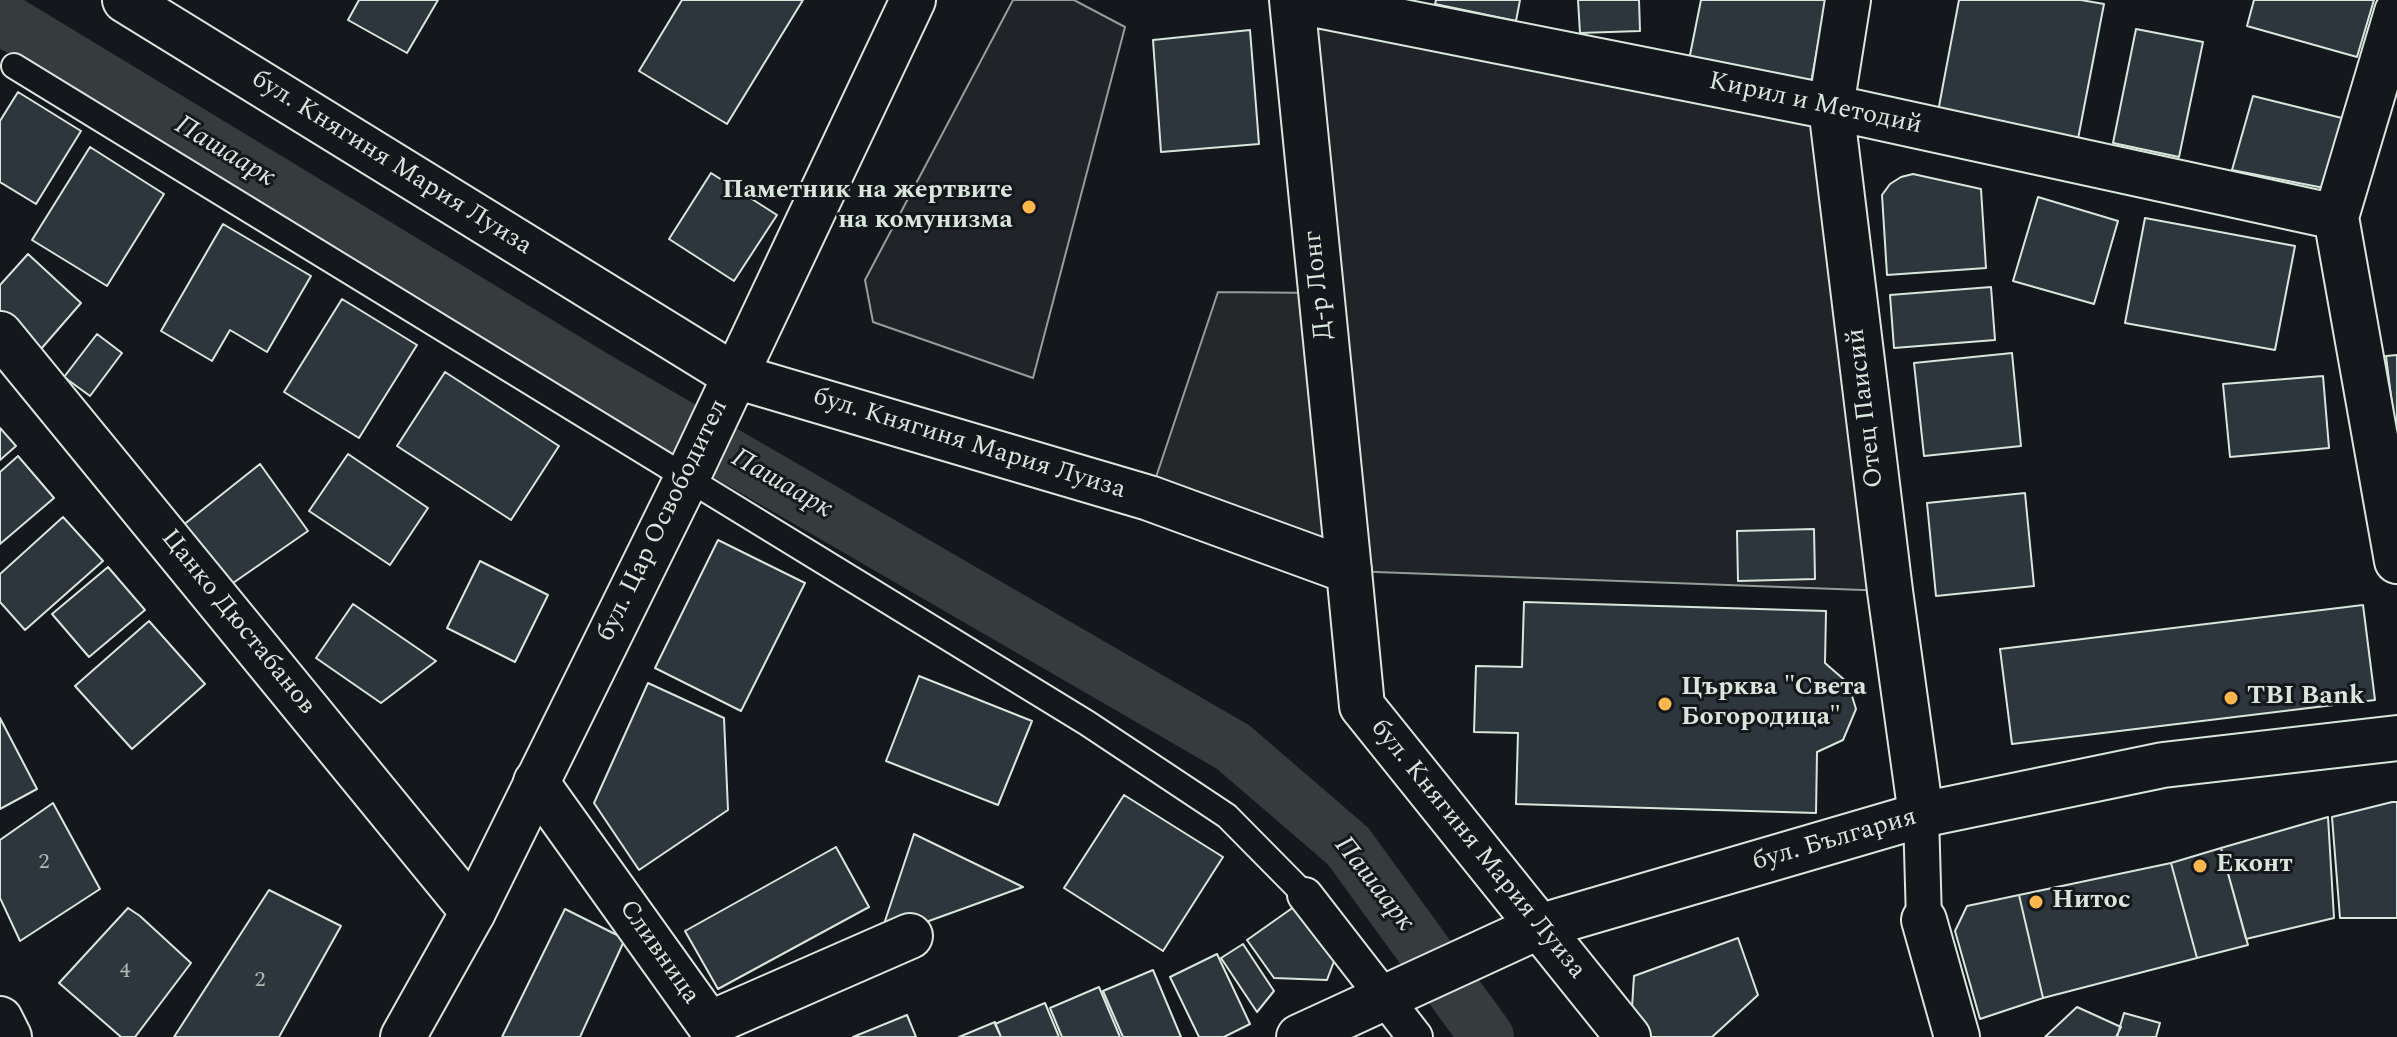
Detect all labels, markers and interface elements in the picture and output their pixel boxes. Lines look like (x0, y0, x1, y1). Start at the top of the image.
street label: бул. Княгиня Мария Луиза (245, 65, 537, 263)
street label: Кирил и Методий (1706, 67, 1924, 143)
water label: Пашаарк (168, 110, 280, 196)
place label: Паметник на жертвите на комунизма (722, 176, 1013, 238)
marker: Паметник на жертвите на комунизма (1020, 198, 1038, 216)
street label: Д-р Лонг (1299, 229, 1341, 341)
street label: Отец Паисий (1842, 326, 1892, 490)
street label: бул. Княгиня Мария Луиза (809, 383, 1129, 507)
street label: бул. Цар Освободител (592, 395, 736, 647)
water label: Пашаарк (724, 443, 838, 527)
street label: Цанко Дюстабанов (153, 524, 321, 722)
place label: Църква "Света Богородица" (1681, 673, 1867, 734)
place label: TBI Bank (2247, 682, 2365, 714)
marker: TBI Bank (2222, 689, 2240, 707)
marker: Църква "Света Богородица" (1656, 695, 1674, 713)
street label: бул. Княгиня Мария Луиза (1363, 714, 1591, 986)
street label: бул. България (1750, 803, 1920, 879)
water label: Пашаарк (1325, 831, 1421, 939)
place label: Еконт (2216, 850, 2293, 882)
house number: 2 (39, 851, 49, 877)
marker: Еконт (2191, 857, 2209, 875)
place label: Нитос (2052, 886, 2131, 918)
marker: Нитос (2027, 893, 2045, 911)
street label: Сливница (611, 895, 705, 1011)
house number: 4 (120, 960, 130, 986)
house number: 2 (255, 969, 265, 995)

